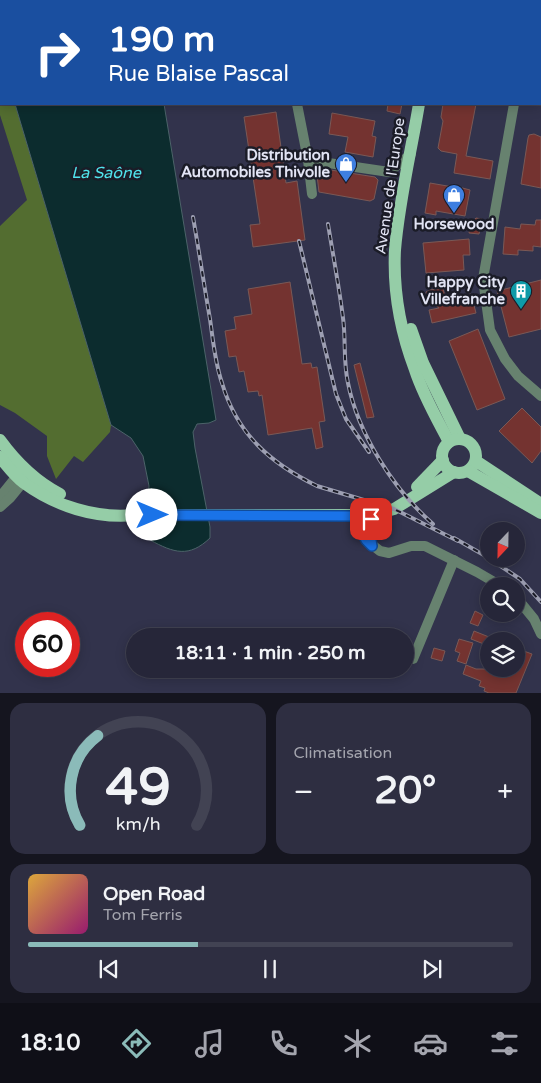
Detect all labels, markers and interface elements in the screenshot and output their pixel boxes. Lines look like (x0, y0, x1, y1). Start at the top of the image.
text: 190 m (108, 19, 215, 61)
icon: right (25, 20, 90, 85)
text: Rue Blaise Pascal (108, 61, 289, 87)
street label: Avenue de l'Europe (372, 117, 408, 255)
place label: Distribution Automobiles Thivolle (181, 146, 331, 181)
shop icon: Distribution Automobiles Thivolle (334, 152, 358, 183)
water label: La Saône (71, 163, 142, 183)
shop icon: Horsewood (442, 183, 466, 214)
place label: Horsewood (413, 215, 495, 233)
place label: Happy City Villefranche (420, 273, 506, 308)
building icon: Happy City Villefranche (509, 279, 533, 310)
position arrow (125, 488, 177, 540)
pin (350, 498, 392, 540)
icon: arrive (357, 505, 385, 533)
north arrow (480, 522, 525, 568)
map controls (480, 522, 525, 677)
button: search (480, 577, 525, 622)
speed limit sign: 60 (15, 612, 80, 677)
button: layers (480, 632, 525, 677)
text: 18:11 · 1 min · 250 m (174, 642, 366, 664)
text: Climatisation (294, 743, 392, 763)
text: 49 (105, 756, 170, 819)
text: 20° (374, 768, 436, 814)
text: − (294, 775, 313, 809)
text: + (497, 775, 513, 809)
text: km/h (115, 814, 160, 835)
text: Open Road (103, 883, 205, 905)
text: Tom Ferris (103, 905, 182, 925)
icon: previous (95, 955, 123, 983)
icon: pause (256, 955, 284, 983)
icon: next (418, 955, 446, 983)
icon: directions (119, 1026, 154, 1061)
icon: music (192, 1026, 227, 1061)
icon: phone (266, 1026, 301, 1061)
icon: climate (340, 1026, 375, 1061)
icon: car (413, 1026, 448, 1061)
icon: filters (487, 1026, 522, 1061)
text: 18:10 (19, 1030, 80, 1056)

